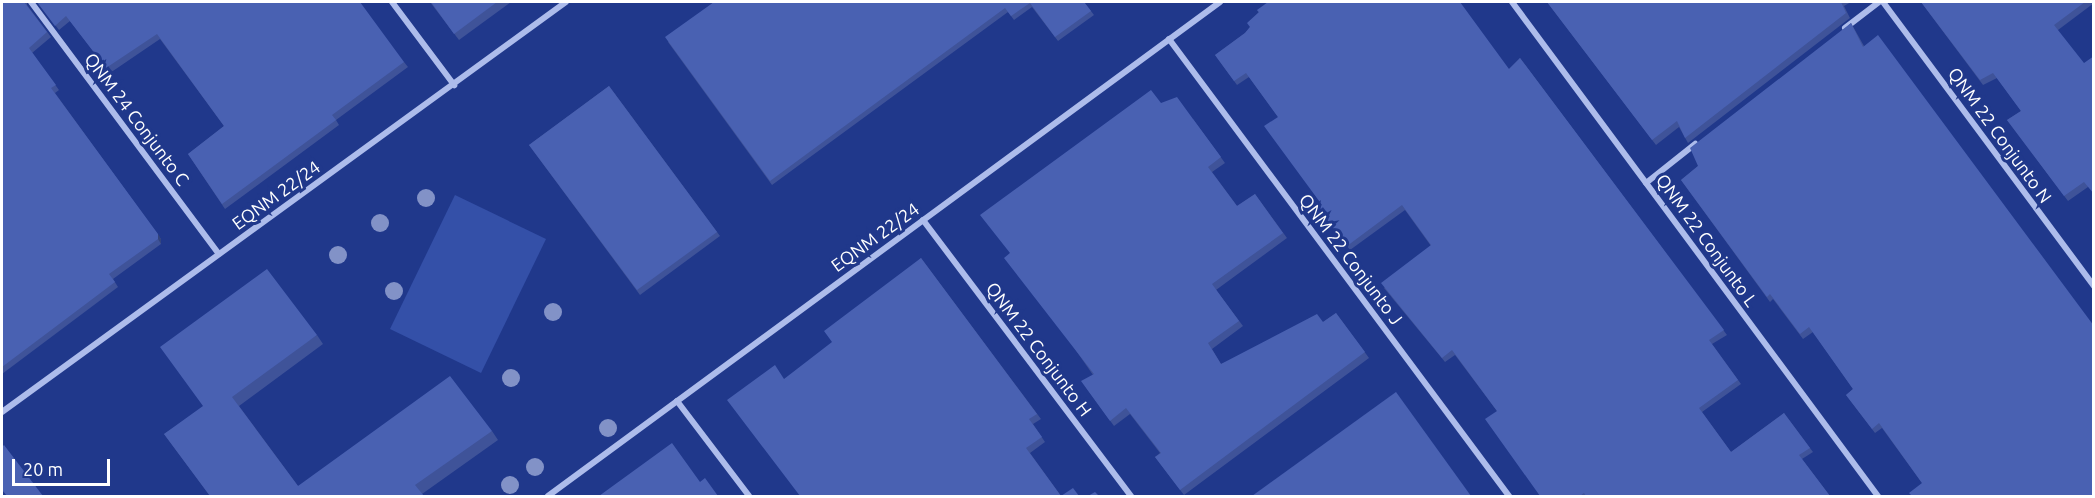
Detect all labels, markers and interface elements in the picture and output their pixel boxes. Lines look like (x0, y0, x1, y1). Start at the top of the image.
street label: QNM 24 Conjunto C (80, 48, 194, 190)
street label: QNM 22 Conjunto N (1944, 63, 2056, 207)
street label: EQNM 22/24 (228, 156, 324, 234)
street label: QNM 22 Conjunto L (1652, 169, 1762, 311)
street label: QNM 22 Conjunto J (1295, 189, 1407, 329)
street label: EQNM 22/24 (827, 198, 923, 276)
street label: QNM 22 Conjunto H (982, 278, 1096, 420)
scale bar (15, 447, 112, 485)
text: 20 m (23, 459, 63, 479)

